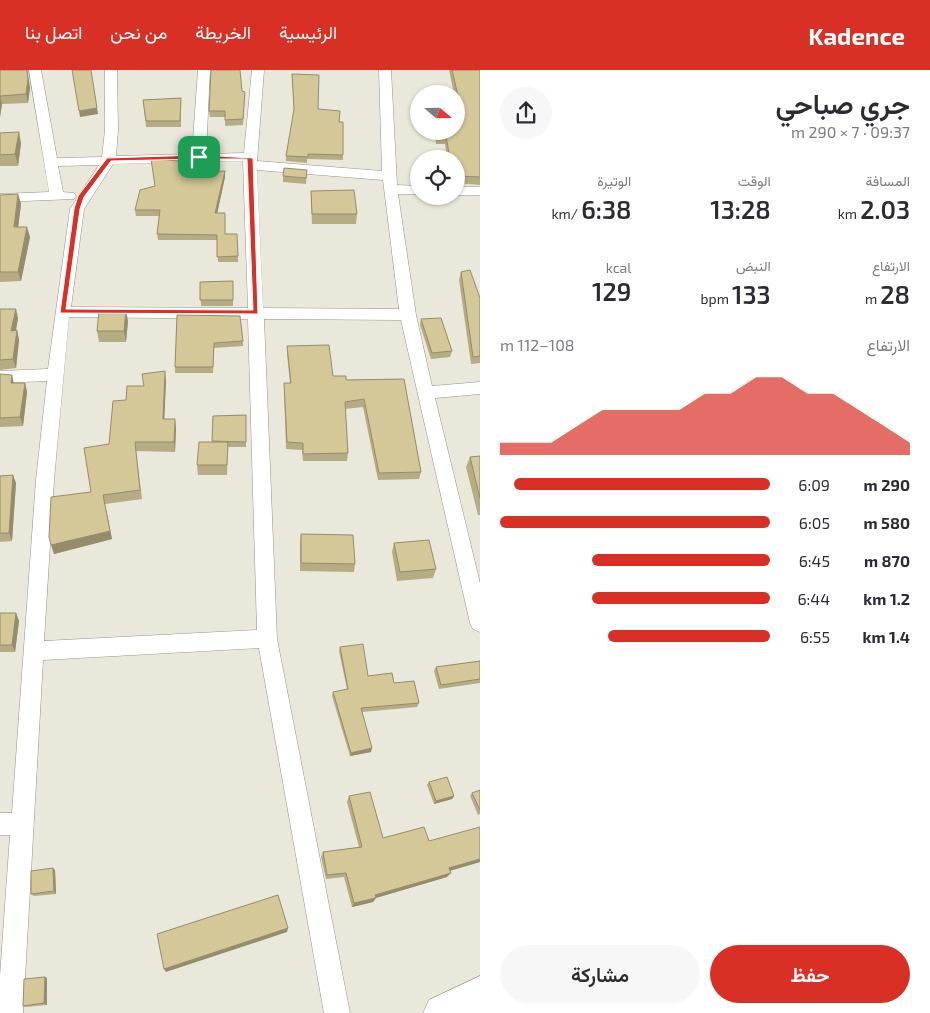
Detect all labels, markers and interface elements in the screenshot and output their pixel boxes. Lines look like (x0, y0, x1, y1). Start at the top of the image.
text: اتصل بنا (25, 21, 82, 43)
text: من نحن (110, 21, 167, 43)
text: الخريطة (195, 21, 251, 43)
text: الرئيسية (279, 21, 337, 43)
text: Kadence (808, 21, 905, 50)
north arrow (410, 85, 465, 140)
map controls (410, 85, 465, 205)
text: جري صباحي (775, 86, 910, 120)
button: share (500, 87, 552, 139)
text: 09:37 · 7 × 290 m (791, 122, 910, 141)
pin (178, 136, 220, 178)
icon: arrive (185, 143, 213, 171)
button: locate (410, 150, 465, 205)
text: الوتيرة (597, 172, 631, 189)
text: الوقت (738, 172, 771, 189)
text: المسافة (866, 172, 910, 189)
text: 6:38 (581, 194, 631, 224)
text: 13:28 (710, 194, 771, 224)
text: 2.03 (860, 194, 910, 224)
text: /km (551, 205, 581, 222)
text: km (838, 205, 860, 222)
text: النبض (736, 257, 771, 274)
text: الارتفاع (872, 257, 910, 274)
text: kcal (606, 259, 631, 276)
text: 129 (592, 276, 631, 306)
text: 133 (732, 279, 771, 309)
text: 28 (880, 279, 910, 309)
text: bpm (701, 290, 732, 307)
text: m (865, 290, 880, 307)
text: 108–112 m (500, 335, 575, 354)
text: الارتفاع (867, 335, 910, 354)
text: 6:09 (798, 475, 830, 494)
text: 290 m (864, 475, 910, 494)
text: 6:05 (799, 513, 830, 532)
text: 580 m (864, 513, 910, 532)
text: 6:45 (799, 551, 830, 570)
text: 870 m (864, 551, 910, 570)
text: 6:44 (797, 589, 830, 608)
text: 1.2 km (863, 589, 910, 608)
text: 6:55 (800, 627, 830, 646)
text: 1.4 km (863, 627, 910, 646)
button: مشاركة (500, 945, 700, 1003)
button: حفظ (710, 945, 910, 1003)

